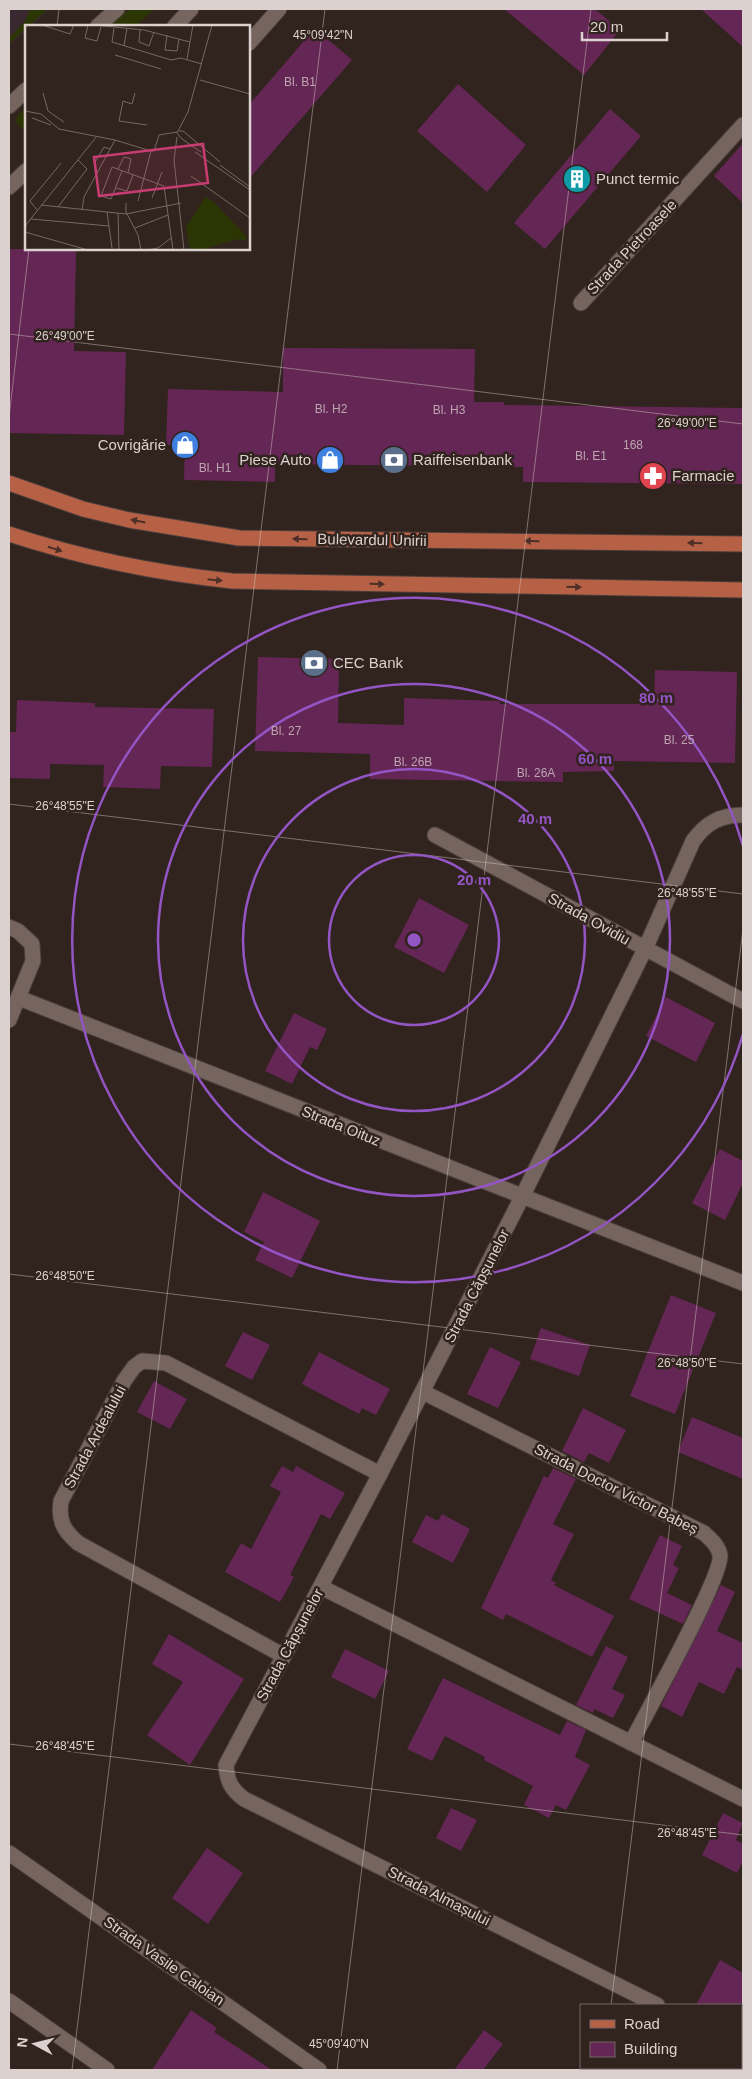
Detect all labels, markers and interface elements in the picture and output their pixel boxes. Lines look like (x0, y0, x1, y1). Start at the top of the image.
scale bar (582, 10, 667, 42)
text: 20 m (590, 18, 623, 35)
inset map (25, 25, 250, 250)
text: 45°09'42"N (293, 28, 353, 42)
house number: Bl. B1 (284, 75, 316, 89)
building icon: Punct termic (562, 164, 592, 194)
place label: Punct termic (596, 170, 680, 187)
street label: Strada Pietroasele (583, 196, 680, 298)
text: 26°49'00"E (35, 329, 95, 343)
house number: Bl. H2 (315, 402, 348, 416)
house number: Bl. H3 (433, 403, 466, 417)
text: 26°49'00"E (657, 416, 717, 430)
shop icon: Covrigărie (170, 430, 200, 460)
place label: Covrigărie (98, 436, 166, 453)
house number: 168 (623, 438, 643, 452)
shop icon: Piese Auto (315, 445, 345, 475)
bank icon: Raiffeisenbank (379, 445, 409, 475)
house number: Bl. E1 (575, 449, 607, 463)
place label: Piese Auto (239, 451, 311, 468)
place label: Raiffeisenbank (413, 451, 512, 468)
house number: Bl. H1 (199, 461, 232, 475)
pharmacy icon: Farmacie (638, 461, 668, 491)
place label: Farmacie (672, 467, 735, 484)
one-way arrow (130, 517, 146, 525)
street label: Bulevardul Unirii (317, 530, 427, 549)
one-way arrow (291, 535, 307, 543)
one-way arrow (524, 537, 540, 545)
one-way arrow (686, 539, 702, 547)
one-way arrow (48, 546, 63, 554)
one-way arrow (207, 576, 223, 584)
one-way arrow (369, 580, 385, 588)
one-way arrow (567, 583, 583, 591)
bank icon: CEC Bank (299, 648, 329, 678)
place label: CEC Bank (333, 654, 404, 671)
text: 80 m (639, 689, 673, 706)
house number: Bl. 27 (271, 724, 302, 738)
house number: Bl. 25 (664, 733, 695, 747)
text: 60 m (578, 750, 612, 767)
house number: Bl. 26B (394, 755, 432, 769)
house number: Bl. 26A (517, 766, 555, 780)
text: 26°48'55"E (35, 799, 95, 813)
text: 40 m (518, 810, 552, 827)
text: 20 m (457, 871, 491, 888)
text: 26°48'55"E (657, 886, 717, 900)
street label: Strada Ovidiu (545, 889, 633, 948)
centre of rings (405, 931, 423, 949)
street label: Strada Oituz (299, 1102, 383, 1149)
street label: Strada Căpșunelor (441, 1226, 513, 1345)
text: 26°48'50"E (35, 1269, 95, 1283)
text: 26°48'50"E (657, 1356, 717, 1370)
street label: Strada Ardealului (60, 1382, 129, 1491)
street label: Strada Doctor Victor Babeș (532, 1440, 701, 1537)
street label: Strada Căpșunelor (253, 1586, 326, 1704)
text: 26°48'45"E (35, 1739, 95, 1753)
text: 26°48'45"E (657, 1826, 717, 1840)
street label: Strada Almașului (385, 1862, 493, 1929)
street label: Strada Vasile Caloian (101, 1913, 228, 2009)
legend (580, 2004, 742, 2069)
text: Road (624, 2015, 660, 2032)
north arrow (10, 2019, 60, 2069)
text: N (14, 2036, 31, 2048)
text: 45°09'40"N (309, 2037, 369, 2051)
text: Building (624, 2040, 677, 2057)

